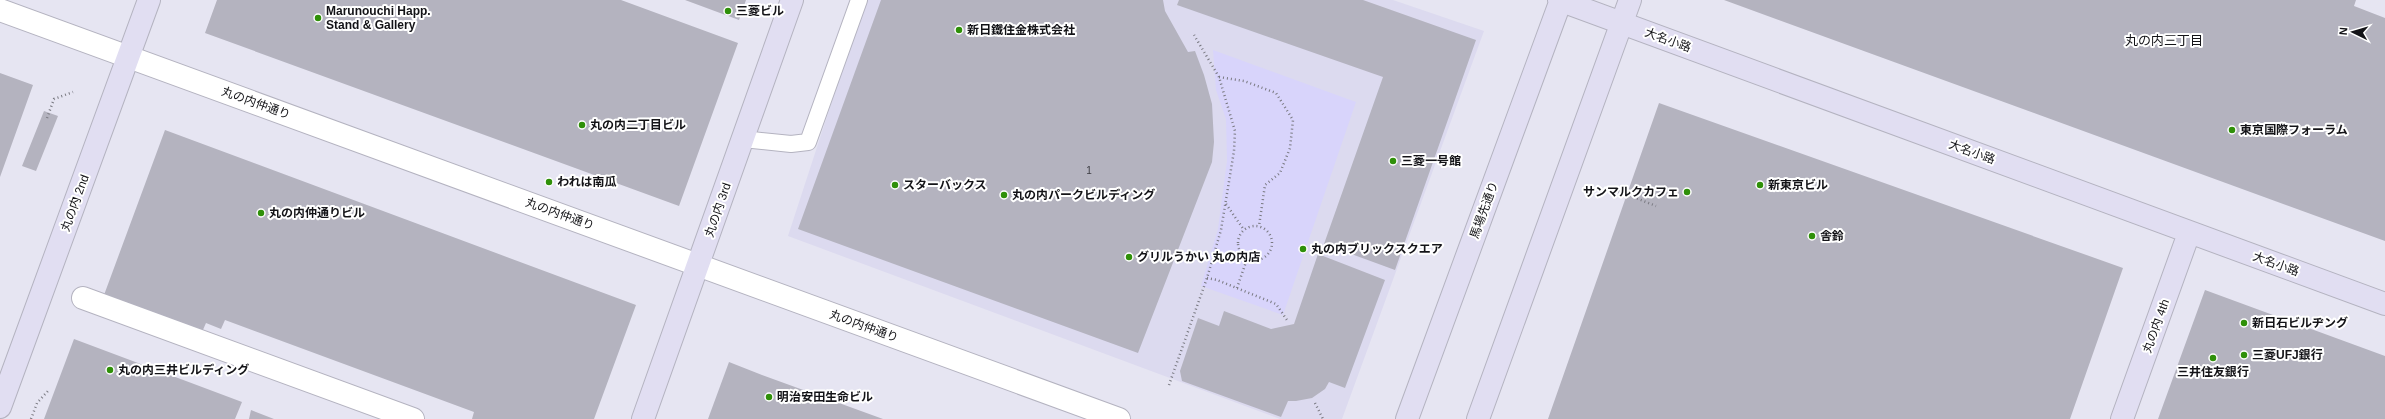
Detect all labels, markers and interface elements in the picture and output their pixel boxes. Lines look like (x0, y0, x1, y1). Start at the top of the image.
place label: Marunouchi Happ. Stand & Gallery (326, 4, 431, 32)
place label: 三菱ビル (736, 4, 784, 18)
marker: 三菱ビル (723, 6, 733, 16)
north arrow (2333, 12, 2373, 52)
marker: Marunouchi Happ. Stand & Gallery (313, 13, 323, 23)
place label: 新日鐵住金株式会社 (967, 23, 1075, 37)
marker: 新日鐵住金株式会社 (954, 25, 964, 35)
street label: 大名小路 (1643, 25, 1693, 55)
text: N (2337, 27, 2349, 36)
district label: 丸の内三丁目 (2125, 33, 2203, 48)
street label: 丸の内仲通り (220, 84, 292, 122)
place label: 丸の内二丁目ビル (590, 118, 686, 132)
marker: 丸の内二丁目ビル (577, 120, 587, 130)
place label: 東京国際フォーラム (2240, 123, 2348, 137)
marker: 東京国際フォーラム (2227, 125, 2237, 135)
street label: 大名小路 (1947, 137, 1997, 167)
place label: 三菱一号館 (1401, 154, 1461, 168)
marker: 三菱一号館 (1388, 156, 1398, 166)
house number: 1 (1086, 165, 1092, 176)
street label: 丸の内 2nd (58, 173, 92, 233)
place label: われは南瓜 (557, 175, 616, 189)
marker: われは南瓜 (544, 177, 554, 187)
place label: スターバックス (903, 178, 987, 192)
place label: 新東京ビル (1768, 178, 1828, 192)
street label: 馬場先通り (1467, 179, 1501, 241)
marker: スターバックス (890, 180, 900, 190)
marker: 新東京ビル (1755, 180, 1765, 190)
street label: 丸の内 3rd (702, 181, 734, 239)
place label: サンマルクカフェ (1583, 185, 1679, 199)
marker: サンマルクカフェ (1682, 187, 1692, 197)
place label: 丸の内パークビルディング (1012, 188, 1155, 202)
marker: 丸の内パークビルディング (999, 190, 1009, 200)
street label: 丸の内仲通り (524, 195, 596, 233)
place label: 丸の内仲通りビル (269, 206, 365, 220)
marker: 丸の内仲通りビル (256, 208, 266, 218)
place label: 舎鈴 (1820, 229, 1844, 243)
marker: 舎鈴 (1807, 231, 1817, 241)
place label: 丸の内ブリックスクエア (1311, 242, 1443, 256)
marker: 丸の内ブリックスクエア (1298, 244, 1308, 254)
street label: 大名小路 (2251, 249, 2301, 279)
place label: グリルうかい 丸の内店 (1137, 250, 1260, 264)
marker: グリルうかい 丸の内店 (1124, 252, 1134, 262)
street label: 丸の内 4th (2140, 297, 2172, 355)
street label: 丸の内仲通り (828, 307, 900, 345)
place label: 新日石ビルヂング (2252, 316, 2348, 330)
marker: 新日石ビルヂング (2239, 318, 2249, 328)
place label: 三菱UFJ銀行 (2252, 348, 2323, 362)
marker: 三菱UFJ銀行 (2239, 350, 2249, 360)
marker: 三井住友銀行 (2208, 353, 2218, 363)
place label: 丸の内三井ビルディング (118, 363, 249, 377)
marker: 丸の内三井ビルディング (105, 365, 115, 375)
place label: 三井住友銀行 (2177, 365, 2249, 379)
place label: 明治安田生命ビル (777, 390, 873, 404)
marker: 明治安田生命ビル (764, 392, 774, 402)

